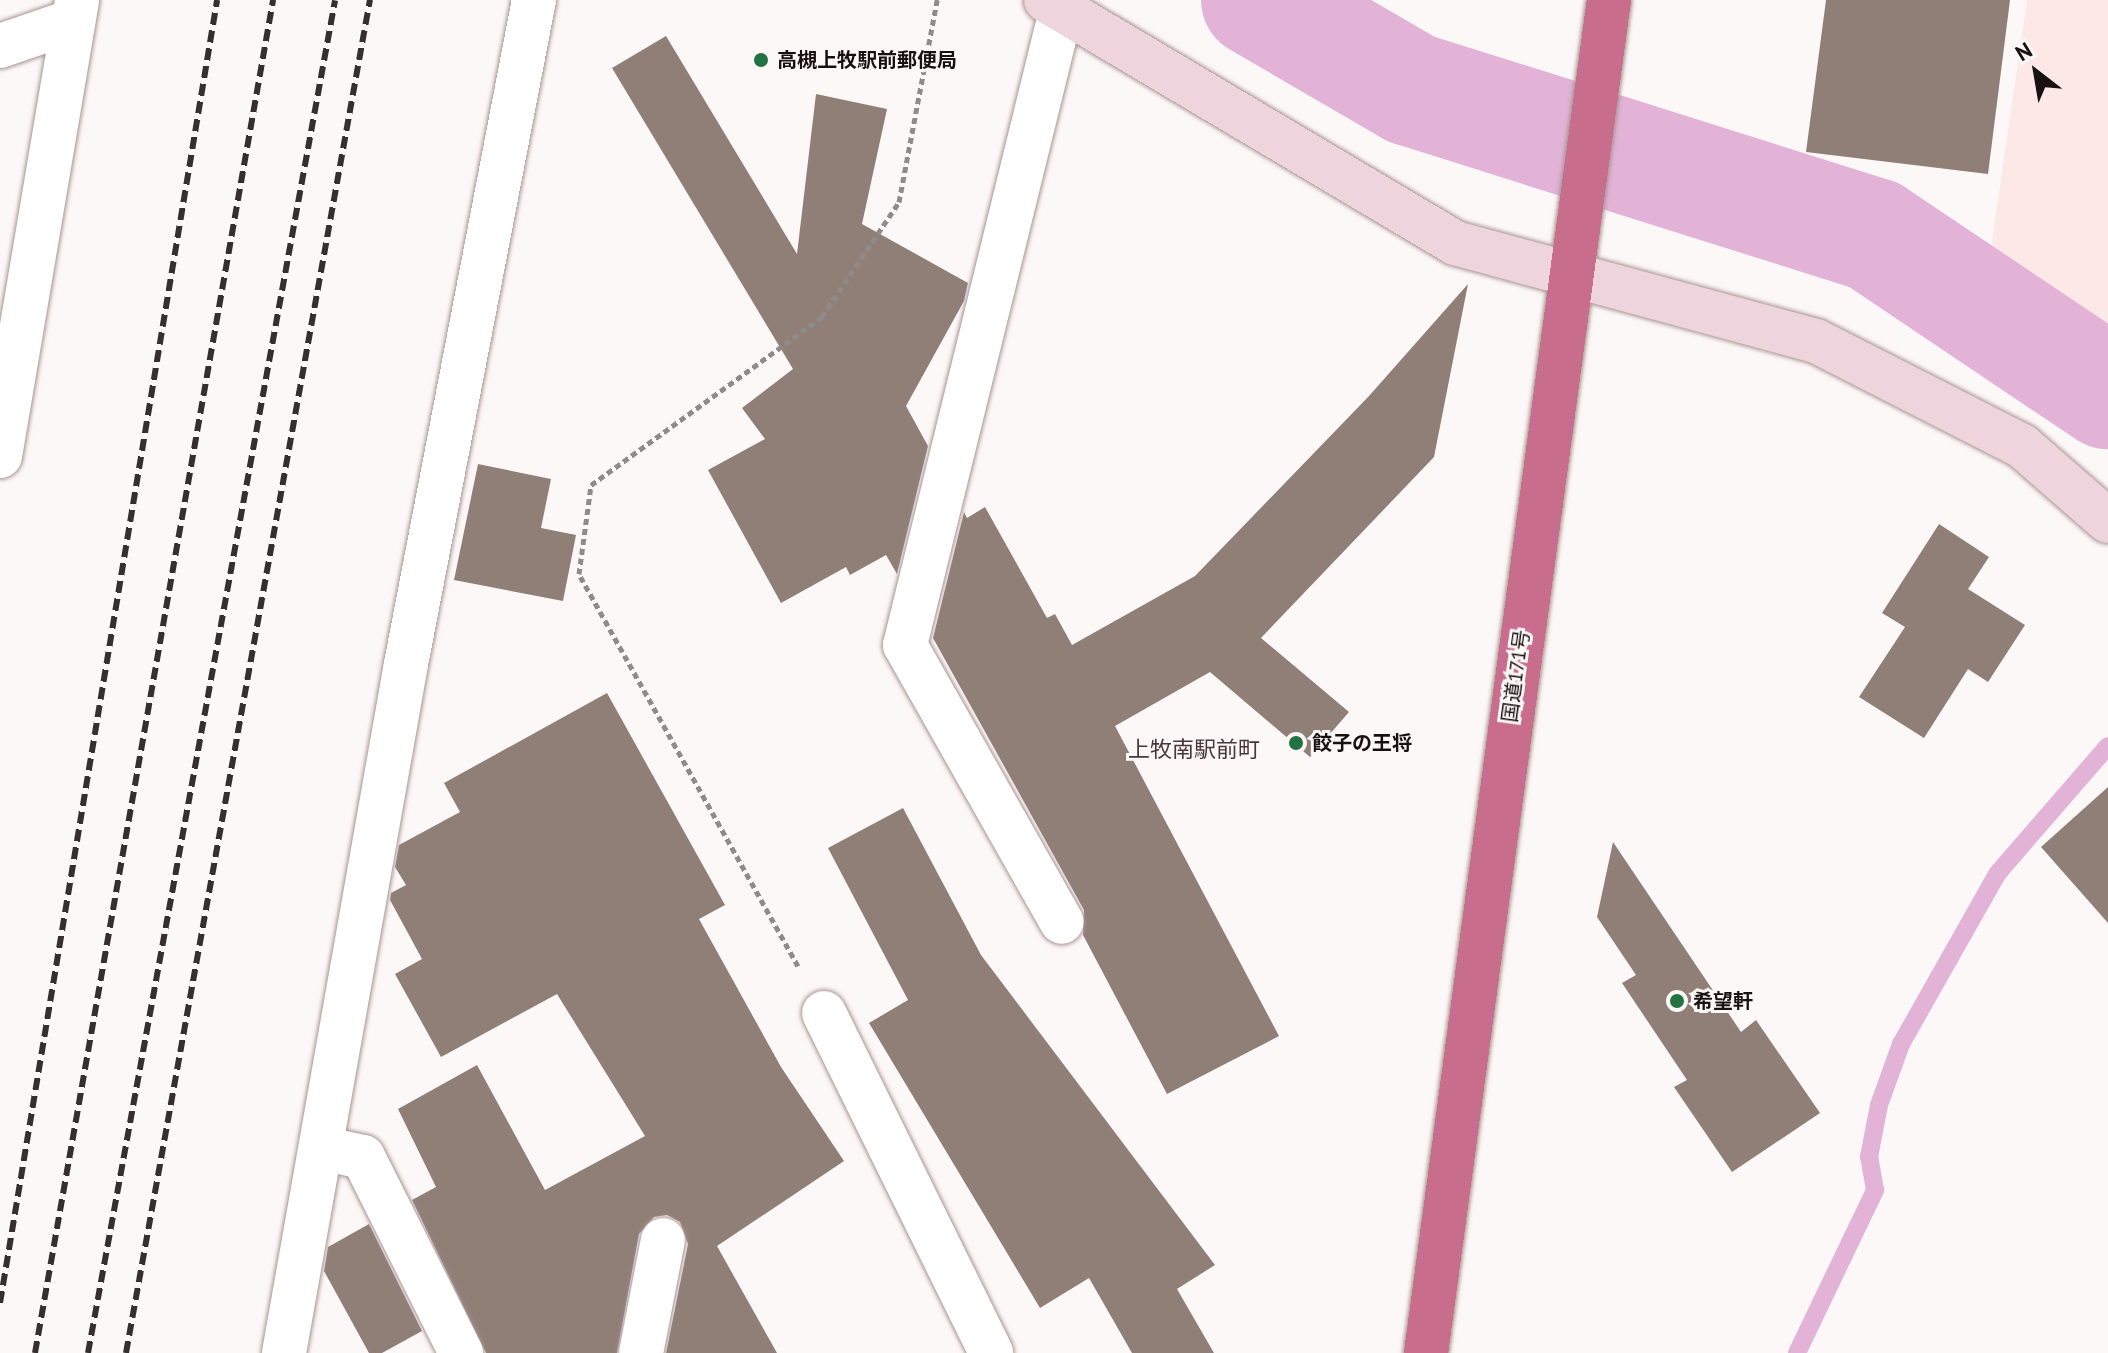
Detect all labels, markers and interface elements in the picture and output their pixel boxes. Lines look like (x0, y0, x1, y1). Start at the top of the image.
north arrow (1996, 32, 2076, 112)
text: N (2010, 36, 2037, 67)
place label: 高槻上牧駅前郵便局 (777, 48, 957, 72)
marker: 高槻上牧駅前郵便局 (752, 51, 770, 69)
street label: 国道171号 (1498, 628, 1534, 724)
place label: 餃子の王将 (1312, 731, 1412, 755)
marker: 餃子の王将 (1287, 734, 1305, 752)
district label: 上牧南駅前町 (1128, 737, 1260, 763)
place label: 希望軒 (1693, 989, 1753, 1013)
marker: 希望軒 (1668, 992, 1686, 1010)

